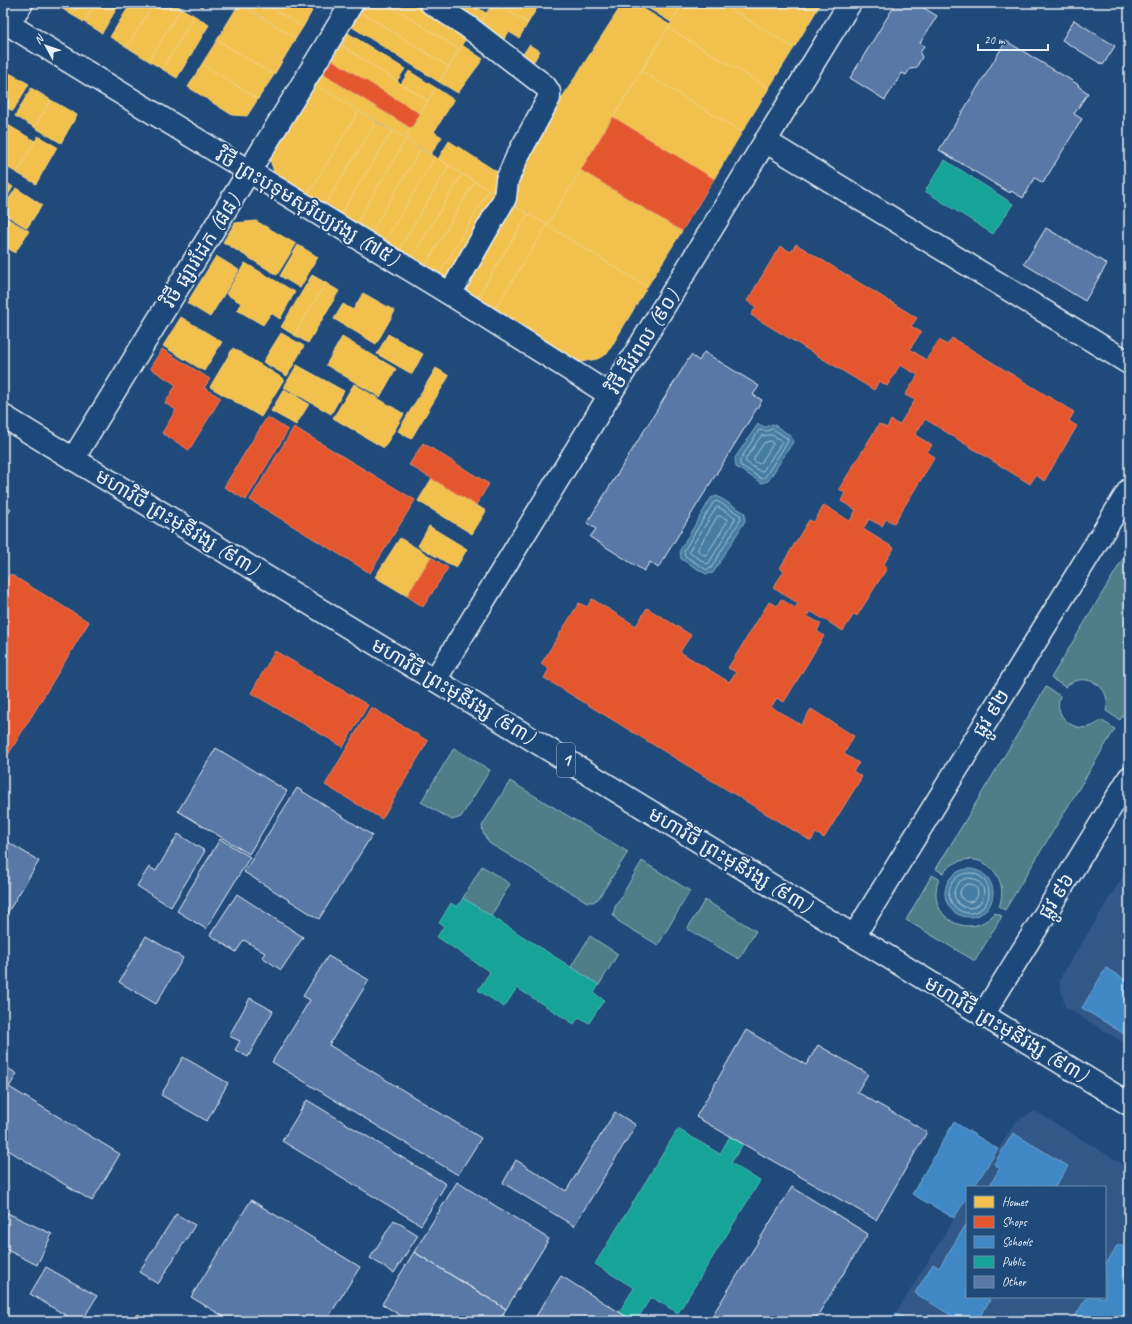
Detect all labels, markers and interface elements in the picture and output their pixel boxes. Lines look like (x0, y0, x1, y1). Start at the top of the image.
north arrow (26, 26, 66, 66)
scale bar (978, 26, 1048, 52)
text: N (31, 31, 47, 47)
text: 20 m (984, 32, 1006, 48)
street label: វិថី ព្រះបុទុមសុរិយ្យវង្ស (៧៥) (211, 142, 404, 273)
street label: វិថី ផ្សារដែក (៨៨) (156, 188, 246, 312)
street label: វិថី ជីវពល (៩០) (601, 284, 686, 399)
street label: មហាវិថី ព្រះមុនីវង្ស (៩៣) (91, 463, 265, 582)
street label: មហាវិថី ព្រះមុនីវង្ស (៩៣) (367, 632, 541, 751)
street label: ផ្លូវ ៩២ (967, 684, 1020, 745)
road number: 1 (557, 743, 575, 777)
street label: មហាវិថី ព្រះមុនីវង្ស (៩៣) (644, 801, 818, 920)
street label: ផ្លូវ ៩៦ (1032, 868, 1085, 927)
street label: មហាវិថី ព្រះមុនីវង្ស (៩៣) (920, 970, 1094, 1089)
legend (966, 1186, 1106, 1298)
text: Homes (1002, 1194, 1029, 1210)
text: Shops (1002, 1214, 1027, 1230)
text: Schools (1002, 1234, 1034, 1250)
text: Public (1002, 1254, 1026, 1270)
text: Other (1002, 1274, 1028, 1290)

